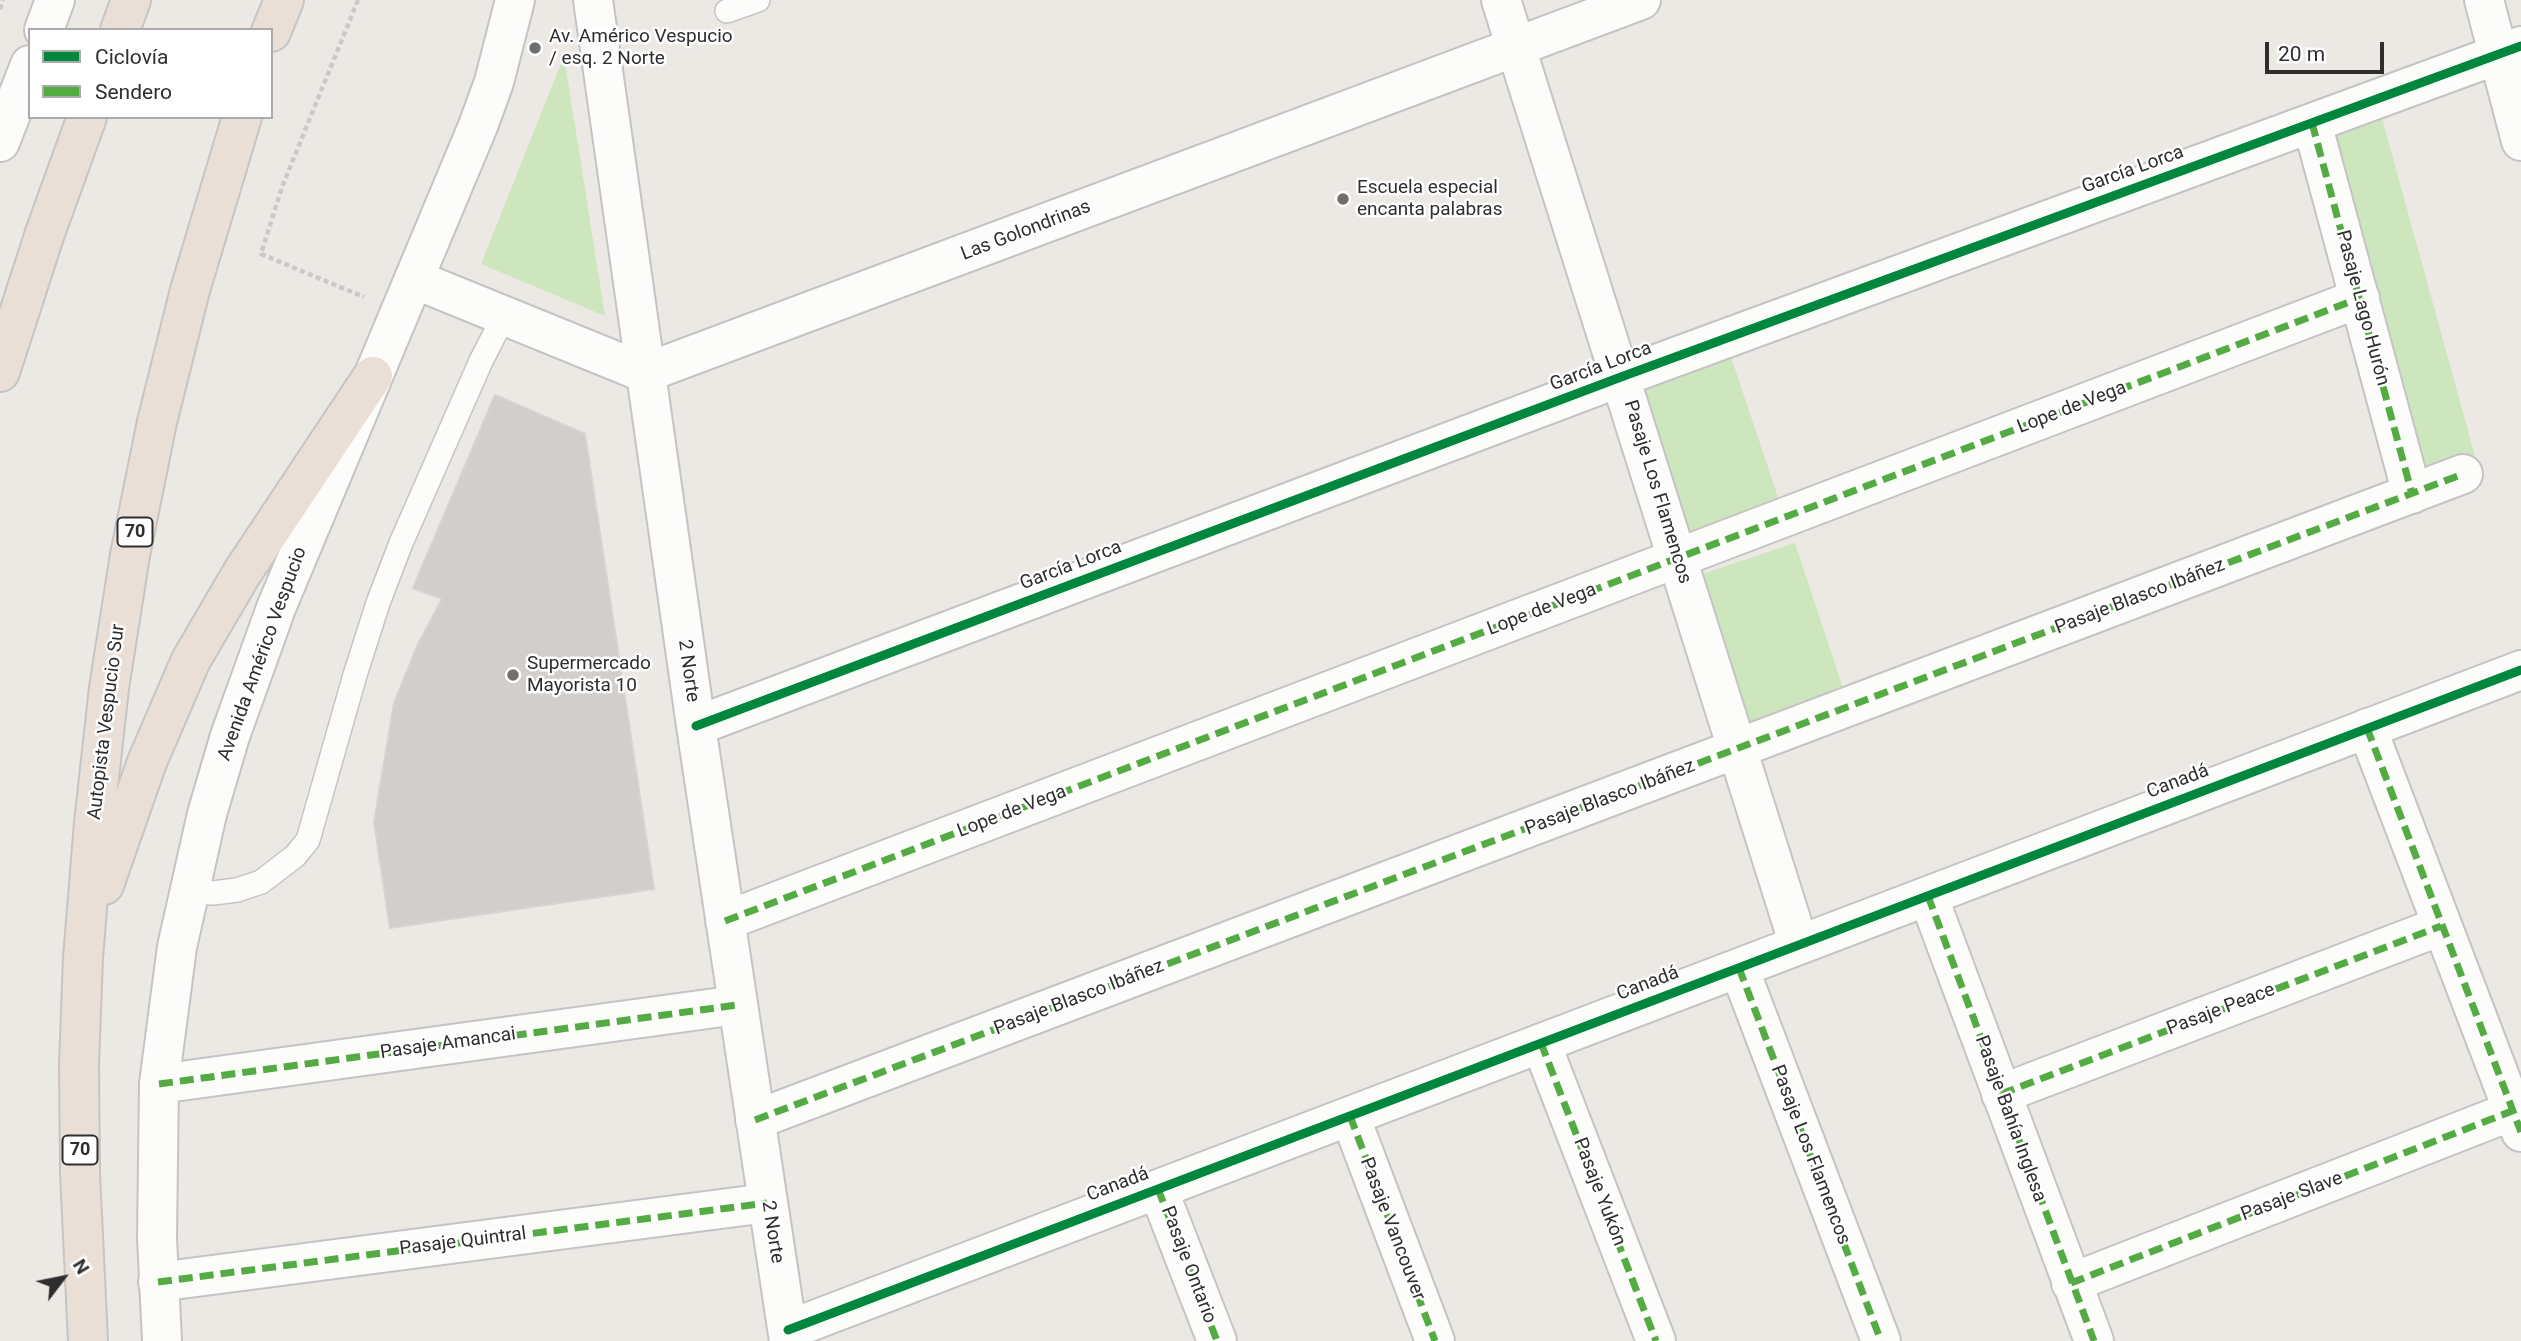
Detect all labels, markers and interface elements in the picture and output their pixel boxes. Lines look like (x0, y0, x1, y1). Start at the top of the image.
place label: Av. Américo Vespucio / esq. 2 Norte (549, 26, 733, 70)
legend (28, 28, 273, 119)
scale bar (2269, 28, 2388, 72)
marker: Av. Américo Vespucio / esq. 2 Norte (527, 40, 543, 56)
text: 20 m (2278, 42, 2325, 66)
text: Ciclovía (95, 45, 169, 69)
text: Sendero (95, 80, 172, 104)
street label: García Lorca (2079, 141, 2187, 199)
place label: Escuela especial encanta palabras (1357, 177, 1502, 221)
marker: Escuela especial encanta palabras (1335, 191, 1351, 207)
street label: Las Golondrinas (958, 196, 1094, 266)
street label: Pasaje Lago Hurón (2330, 228, 2394, 388)
street label: García Lorca (1547, 337, 1655, 397)
street label: Lope de Vega (2014, 377, 2130, 439)
street label: Pasaje Los Flamencos (1618, 398, 1696, 586)
road number: 70 (118, 518, 152, 546)
street label: García Lorca (1017, 536, 1125, 596)
street label: Avenida Américo Vespucio (214, 544, 312, 764)
street label: Pasaje Blasco Ibáñez (2052, 554, 2228, 640)
street label: Lope de Vega (1484, 579, 1600, 641)
street label: Autopista Vespucio Sur (84, 623, 130, 821)
street label: 2 Norte (672, 638, 704, 704)
place label: Supermercado Mayorista 10 (527, 653, 651, 697)
marker: Supermercado Mayorista 10 (505, 667, 521, 683)
street label: Pasaje Blasco Ibáñez (1522, 755, 1698, 841)
street label: Canadá (2144, 760, 2212, 804)
street label: Lope de Vega (954, 781, 1070, 843)
street label: Pasaje Blasco Ibáñez (991, 955, 1167, 1041)
street label: Canadá (1614, 962, 1682, 1006)
street label: Pasaje Peace (2164, 979, 2278, 1041)
street label: Pasaje Amancai (379, 1023, 517, 1065)
street label: Pasaje Bahía Inglesa (1969, 1033, 2051, 1205)
street label: Pasaje Los Flamencos (1765, 1062, 1855, 1248)
road number: 70 (62, 1135, 98, 1164)
street label: Pasaje Yukón (1568, 1135, 1630, 1249)
street label: Pasaje Vancouver (1354, 1154, 1430, 1304)
street label: Canadá (1084, 1163, 1152, 1207)
street label: Pasaje Slave (2238, 1167, 2346, 1227)
street label: 2 Norte (756, 1199, 788, 1265)
street label: Pasaje Ontario (1155, 1203, 1221, 1327)
street label: Pasaje Quintral (398, 1223, 528, 1261)
north arrow (28, 1243, 98, 1313)
text: N (68, 1255, 95, 1278)

